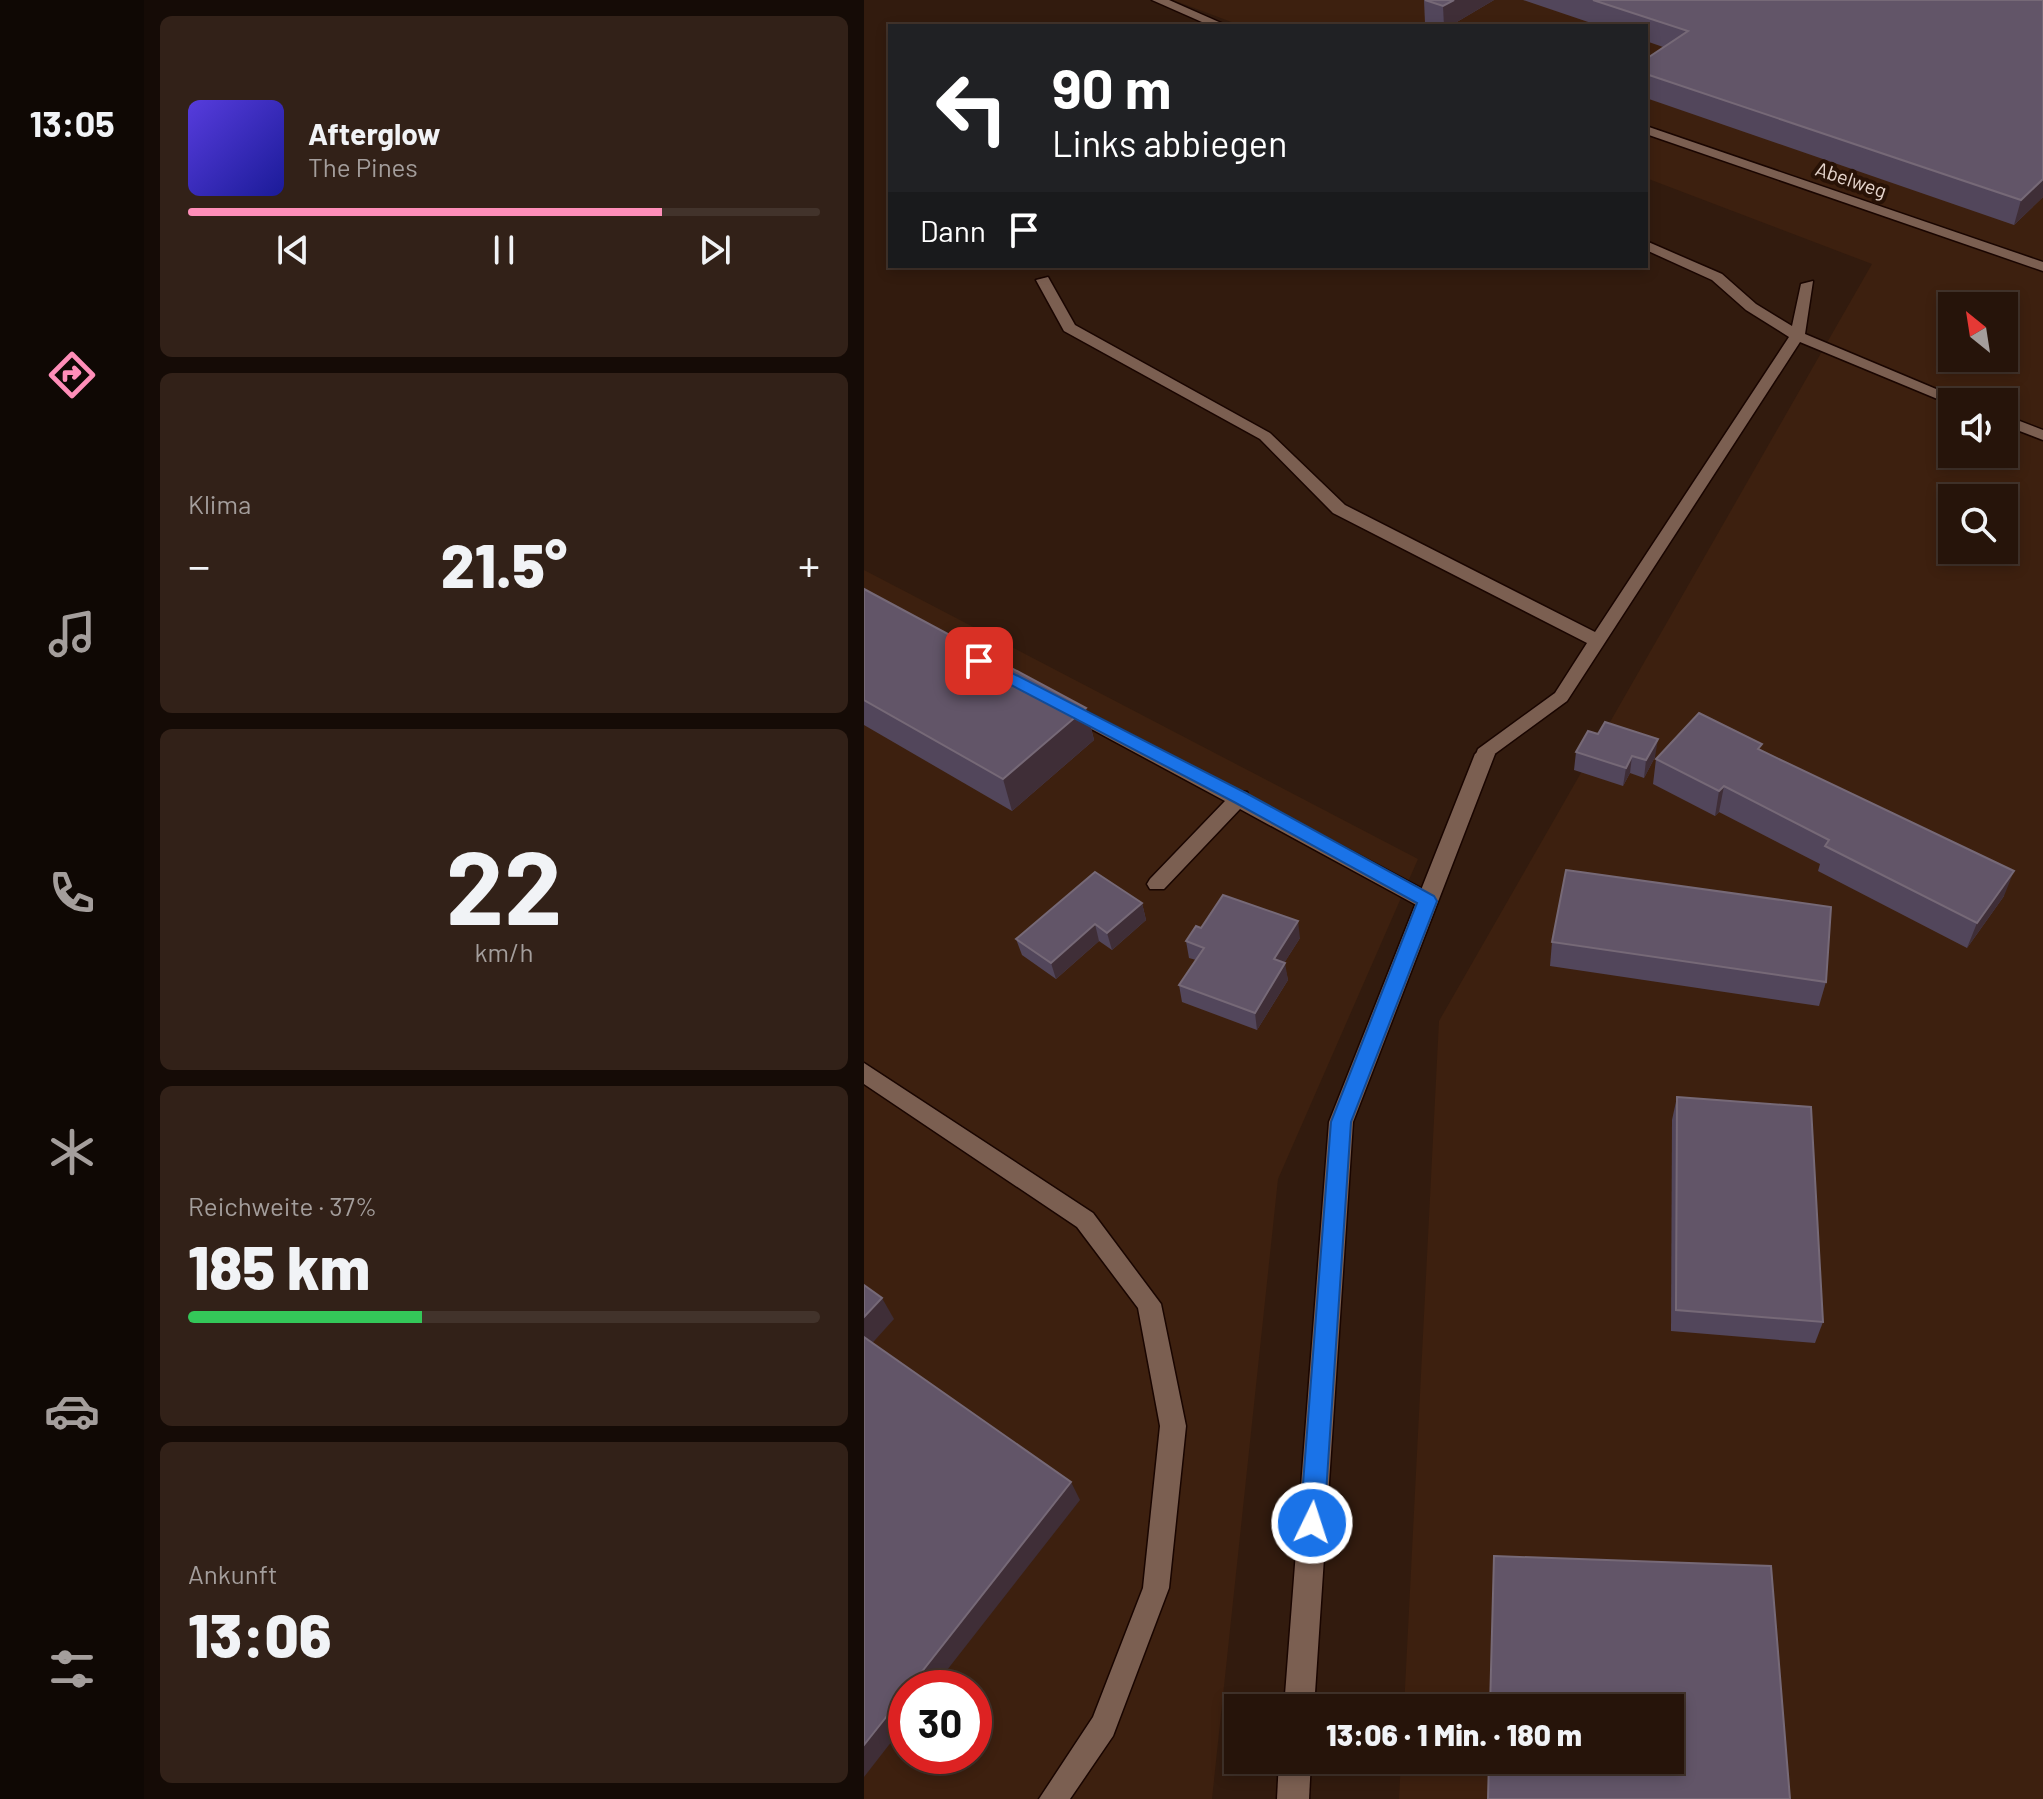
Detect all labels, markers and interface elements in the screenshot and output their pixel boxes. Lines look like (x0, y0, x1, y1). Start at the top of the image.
text: 90 m (1052, 53, 1172, 120)
icon: left (920, 56, 1024, 160)
text: 13:05 (29, 101, 115, 144)
text: Afterglow (308, 115, 441, 151)
text: Links abbiegen (1052, 121, 1287, 164)
text: The Pines (308, 151, 418, 182)
street label: Abelweg (1813, 156, 1890, 202)
icon: arrive (1002, 208, 1046, 252)
text: Dann (920, 212, 986, 248)
icon: previous (271, 228, 315, 272)
icon: pause (482, 228, 526, 272)
icon: next (693, 228, 737, 272)
north arrow (1938, 292, 2018, 372)
map controls (1938, 292, 2018, 564)
icon: directions (44, 347, 100, 403)
button: sound (1938, 388, 2018, 468)
button: search (1938, 484, 2018, 564)
text: Klima (188, 488, 251, 519)
text: 21.5° (441, 528, 567, 600)
text: − (188, 538, 210, 591)
text: + (798, 538, 820, 591)
icon: music (44, 606, 100, 662)
pin (945, 627, 1013, 695)
icon: arrive (957, 639, 1001, 683)
text: 22 (446, 821, 562, 946)
icon: phone (44, 865, 100, 921)
text: km/h (475, 936, 533, 967)
icon: climate (44, 1124, 100, 1180)
text: Reichweite · 37% (188, 1190, 377, 1221)
text: 185 km (188, 1230, 370, 1302)
icon: car (44, 1383, 100, 1439)
position arrow (1270, 1481, 1354, 1565)
text: Ankunft (188, 1558, 277, 1589)
text: 13:06 (188, 1598, 332, 1670)
icon: filters (44, 1641, 100, 1697)
speed limit sign: 30 (888, 1670, 992, 1774)
text: 13:06 · 1 Min. · 180 m (1326, 1716, 1582, 1752)

